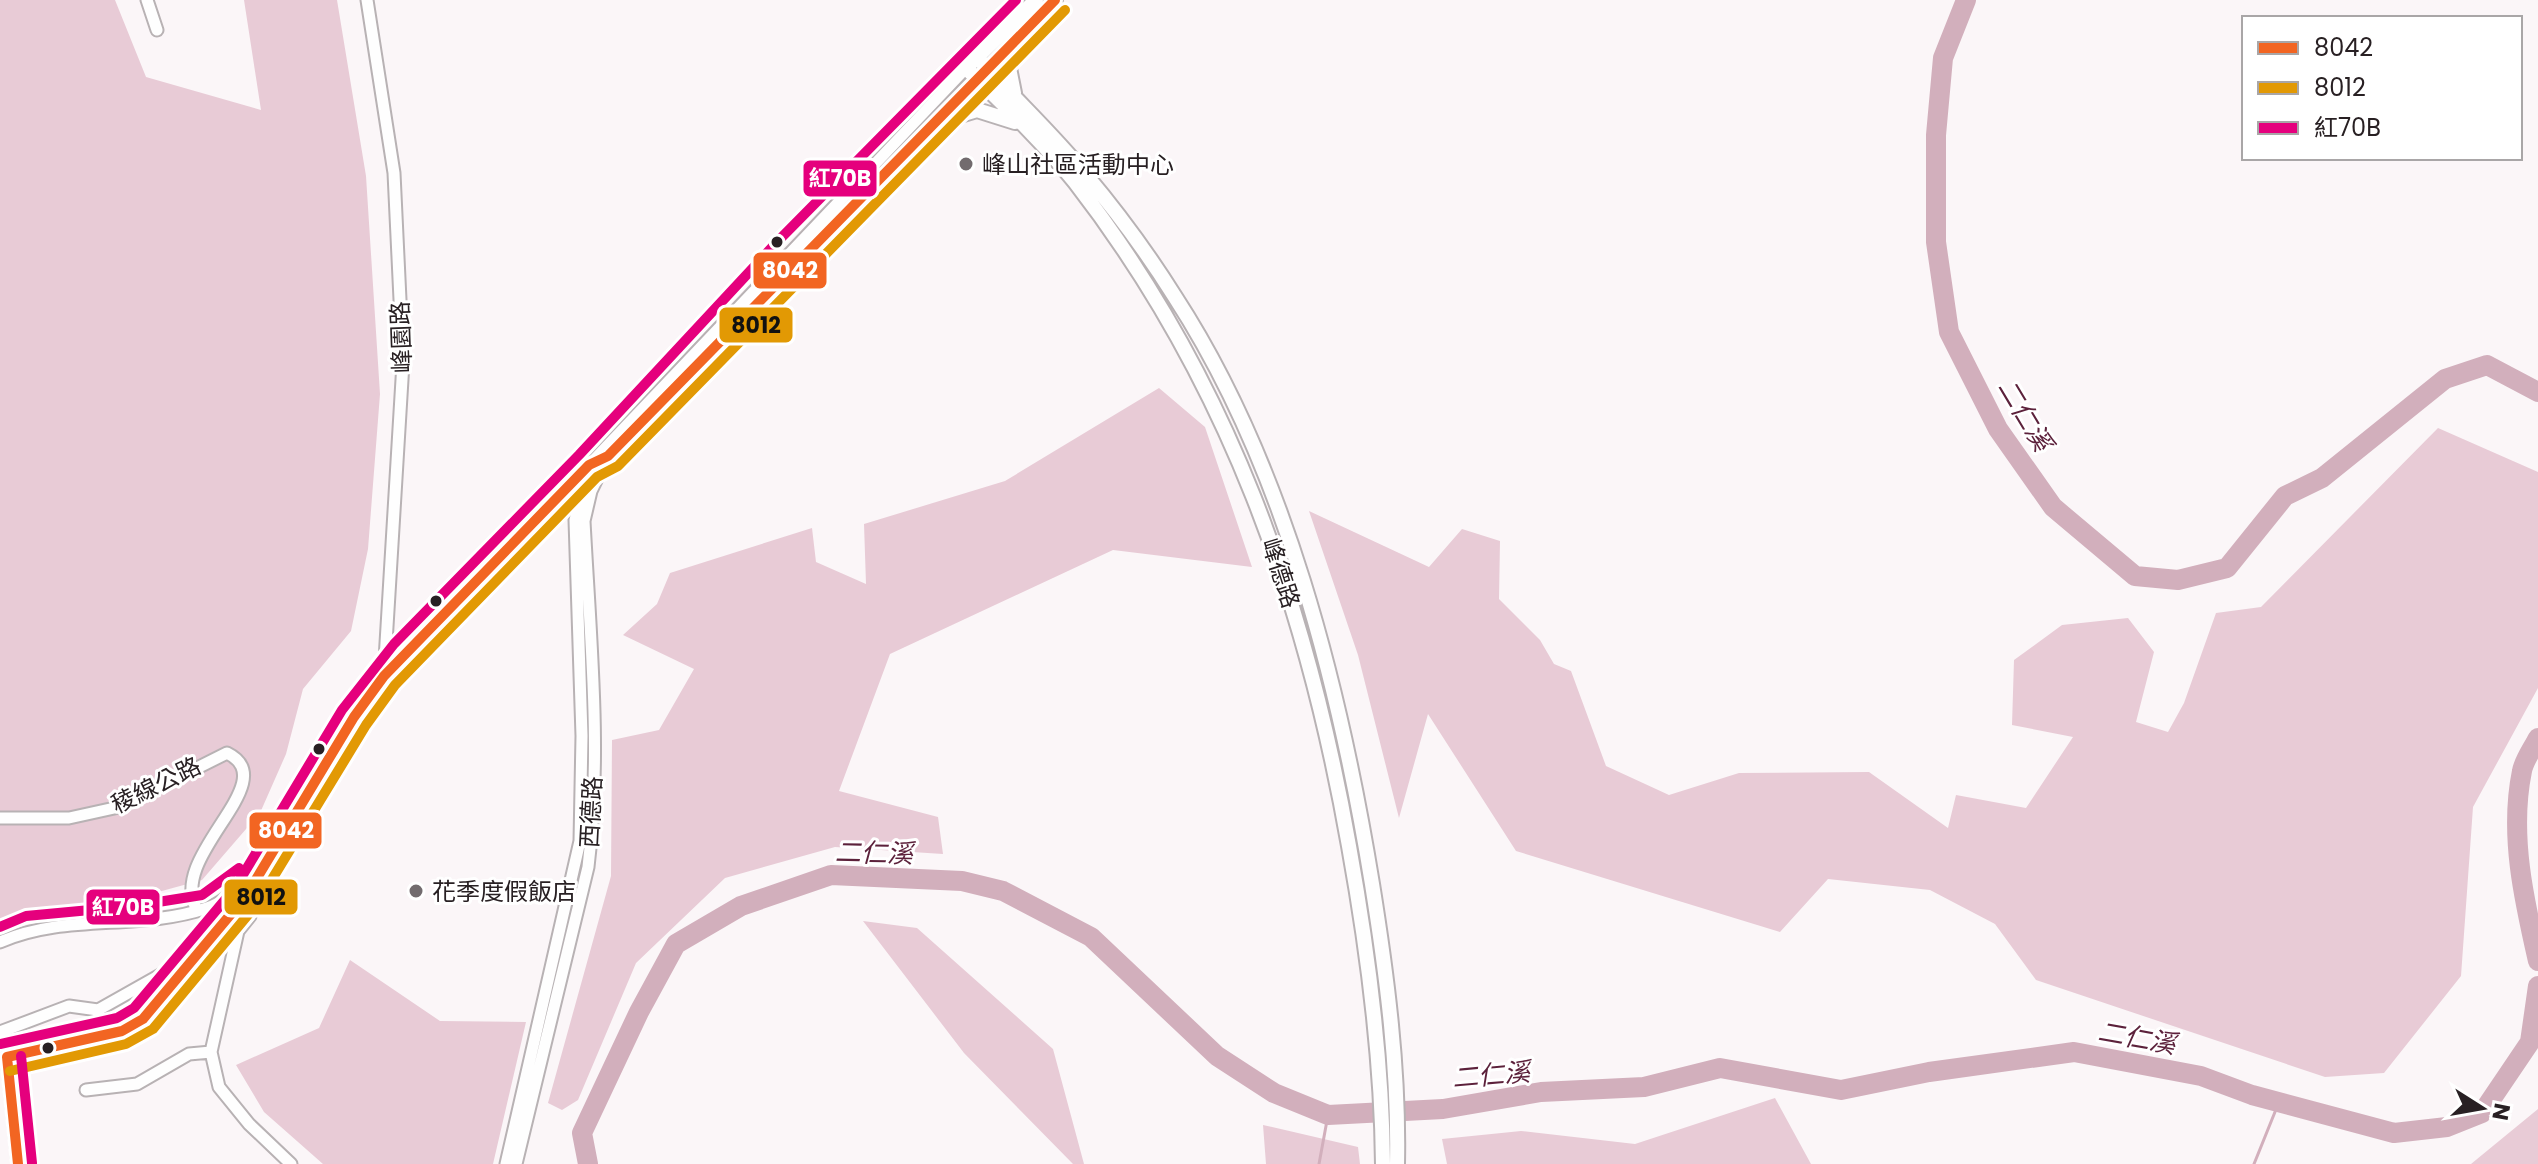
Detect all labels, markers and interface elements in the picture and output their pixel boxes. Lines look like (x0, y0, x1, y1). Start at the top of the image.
legend (2242, 16, 2522, 160)
text: 8042 (2314, 31, 2373, 64)
text: 8012 (2314, 71, 2366, 104)
text: 紅70B (2314, 111, 2381, 144)
place label: 峰山社區活動中心 (982, 148, 1174, 181)
marker: 峰山社區活動中心 (957, 155, 975, 173)
line badge: 紅70B (802, 159, 878, 198)
text: 紅70B (809, 163, 871, 194)
unlabelled marker (769, 234, 785, 250)
line badge: 8042 (752, 251, 828, 290)
text: 8042 (762, 255, 818, 286)
street label: 峰園路 (383, 300, 419, 374)
line badge: 8012 (718, 306, 794, 344)
text: 8012 (731, 310, 781, 341)
water label: 二仁溪 (1989, 372, 2063, 461)
street label: 峰德路 (1254, 534, 1308, 612)
unlabelled marker (428, 593, 444, 609)
unlabelled marker (311, 741, 327, 757)
street label: 稜線公路 (106, 749, 206, 821)
street label: 西德路 (573, 775, 609, 849)
line badge: 8042 (248, 811, 323, 850)
text: 8042 (258, 815, 314, 846)
water label: 二仁溪 (835, 834, 917, 872)
place label: 花季度假飯店 (432, 875, 576, 908)
line badge: 8012 (223, 878, 299, 916)
text: 8012 (236, 882, 286, 913)
marker: 花季度假飯店 (407, 882, 425, 900)
line badge: 紅70B (85, 888, 161, 926)
text: 紅70B (92, 892, 154, 923)
water label: 二仁溪 (2095, 1013, 2182, 1063)
unlabelled marker (40, 1040, 56, 1056)
water label: 二仁溪 (1451, 1053, 1535, 1096)
north arrow (2442, 1068, 2522, 1148)
text: N (2484, 1101, 2518, 1123)

